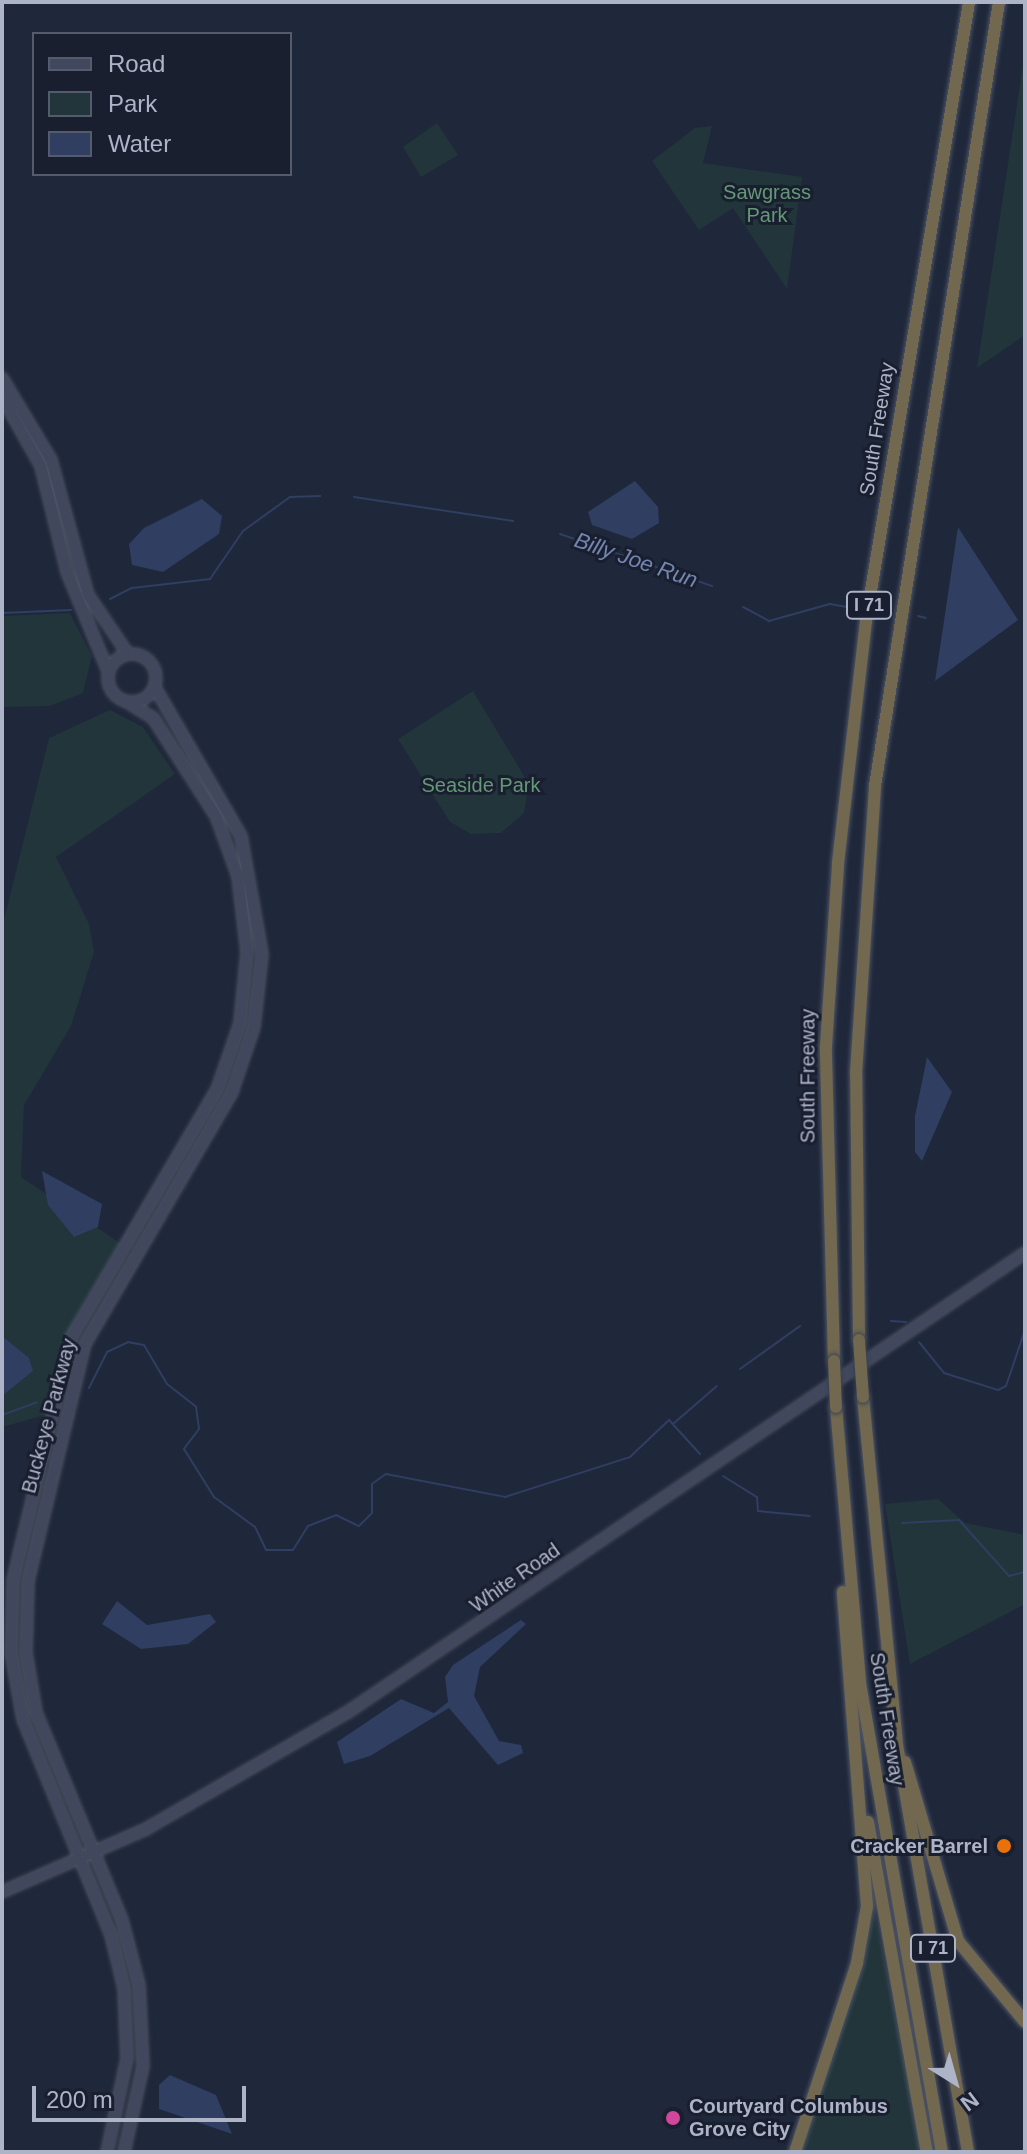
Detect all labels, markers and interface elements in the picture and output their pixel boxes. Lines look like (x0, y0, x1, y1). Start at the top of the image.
legend (32, 32, 292, 176)
text: Road (108, 50, 165, 77)
text: Park (108, 90, 157, 117)
text: Water (108, 130, 171, 157)
park label: Sawgrass Park (723, 180, 811, 227)
street label: South Freeway (855, 361, 899, 497)
water label: Billy Joe Run (571, 527, 701, 593)
road number: I 71 (845, 591, 893, 619)
park label: Seaside Park (422, 773, 540, 797)
street label: South Freeway (796, 1009, 820, 1143)
street label: Buckeye Parkway (17, 1336, 81, 1496)
street label: White Road (465, 1538, 565, 1618)
street label: South Freeway (865, 1651, 909, 1787)
place label: Cracker Barrel (850, 1834, 988, 1858)
marker: Cracker Barrel (995, 1837, 1013, 1855)
road number: I 71 (909, 1934, 957, 1962)
north arrow (915, 2042, 995, 2122)
scale bar (36, 2070, 250, 2120)
text: 200 m (46, 2086, 113, 2113)
text: N (956, 2087, 984, 2116)
place label: Courtyard Columbus Grove City (689, 2094, 888, 2141)
marker: Courtyard Columbus Grove City (664, 2109, 682, 2127)

